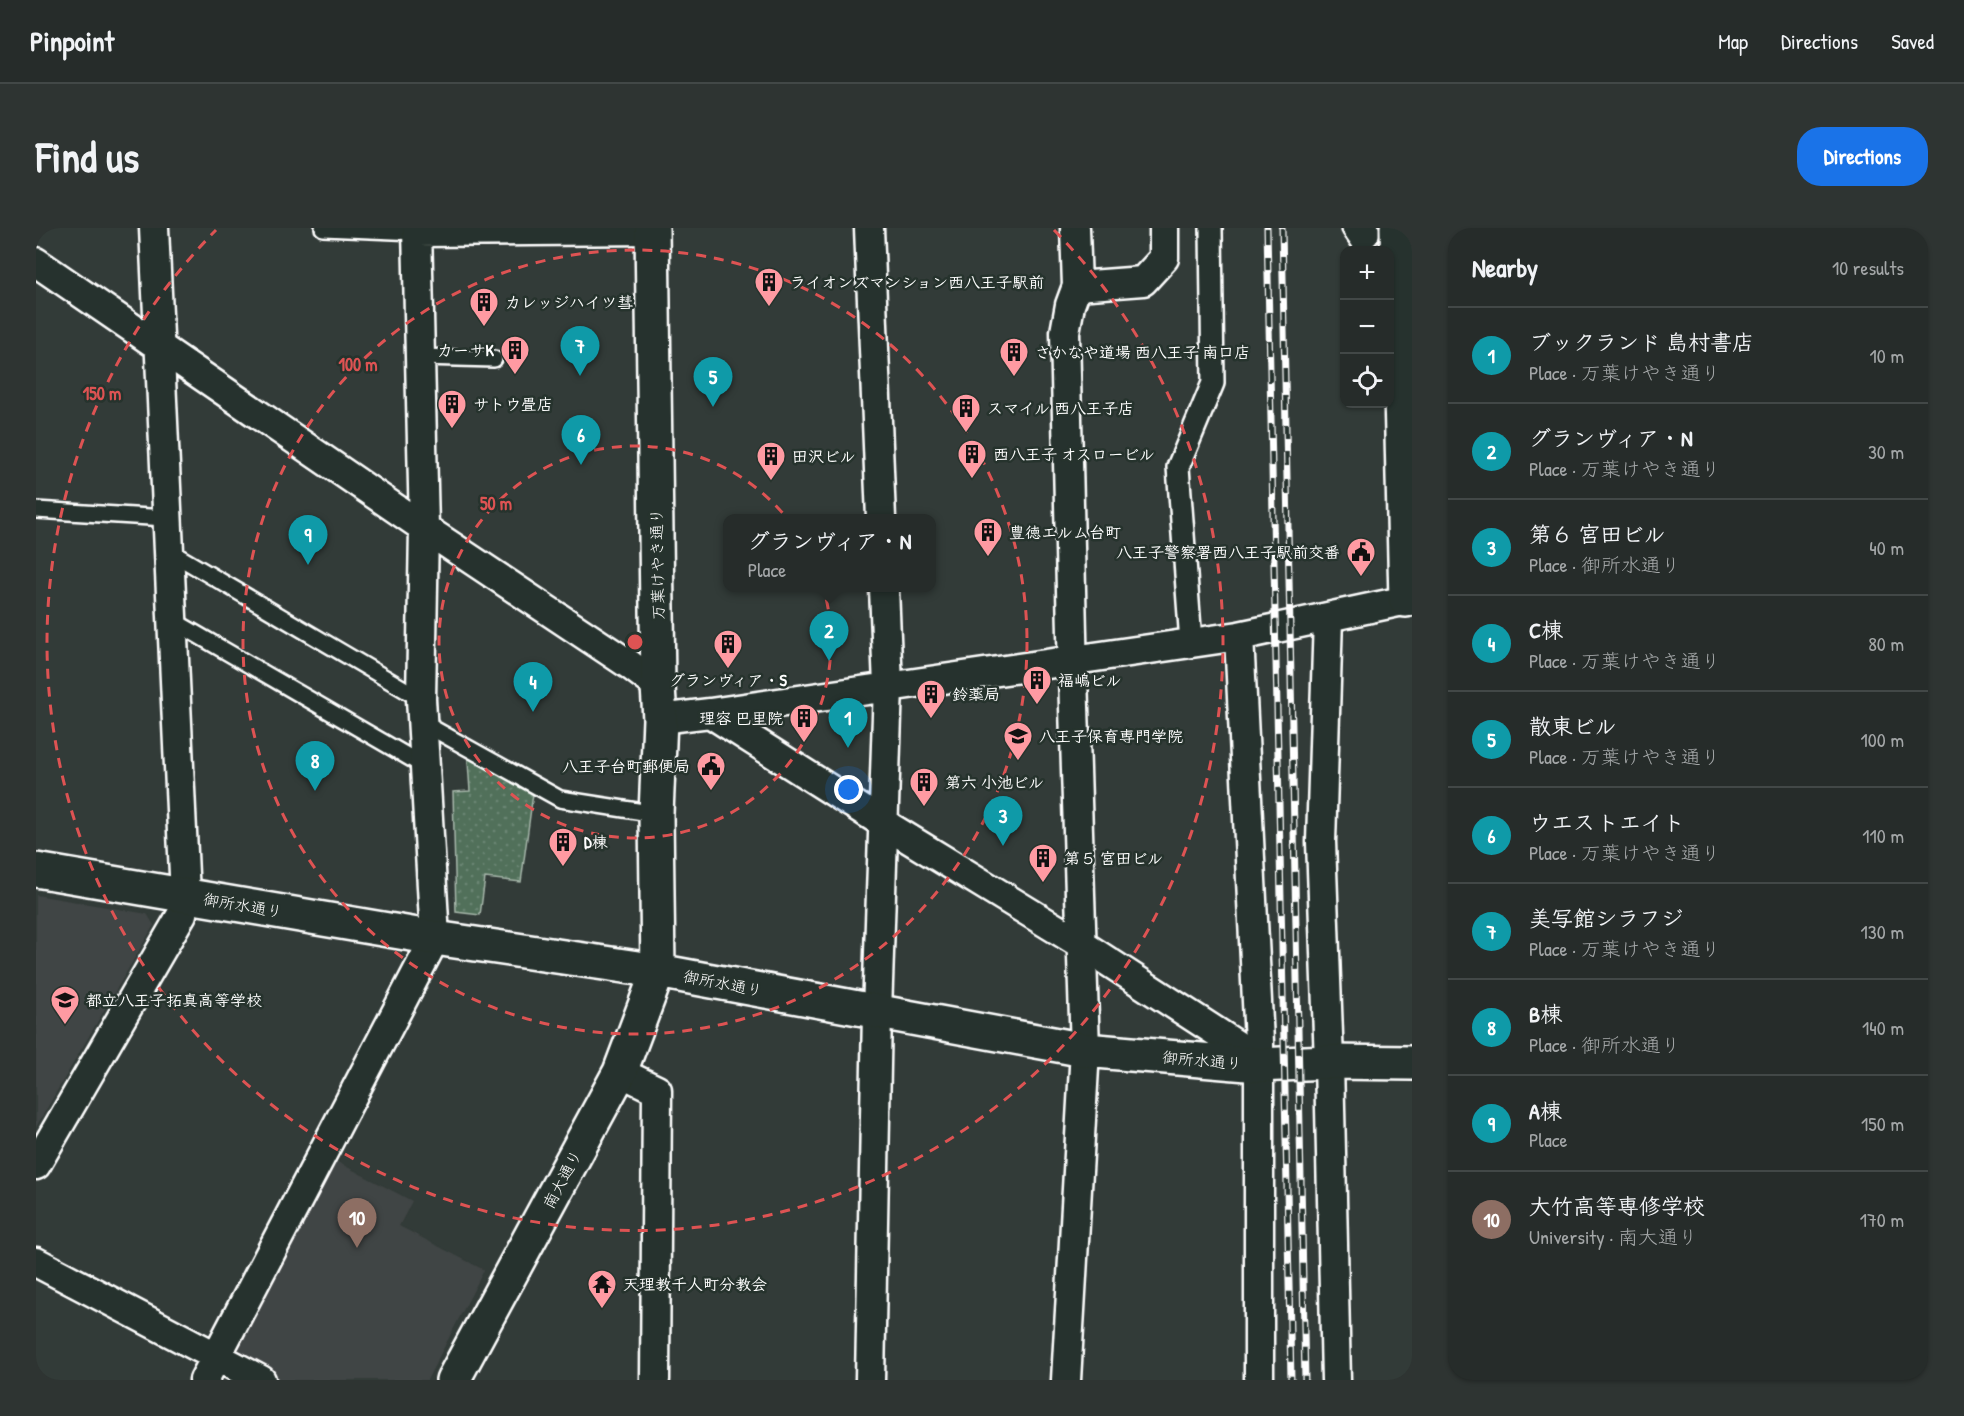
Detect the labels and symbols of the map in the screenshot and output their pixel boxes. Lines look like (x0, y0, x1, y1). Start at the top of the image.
building icon: ライオンズマンション西八王子駅前 (753, 266, 785, 308)
place label: ライオンズマンション西八王子駅前 (790, 271, 1044, 293)
building icon: カレッジハイツ彗 (468, 286, 500, 328)
place label: カレッジハイツ彗 (505, 291, 633, 313)
pin: 7 (560, 326, 600, 376)
building icon: カーサK (499, 334, 531, 376)
building icon: さかなや道場 西八王子 南口店 (998, 336, 1030, 378)
place label: カーサK (437, 339, 495, 361)
place label: さかなや道場 西八王子 南口店 (1035, 341, 1250, 363)
text: 100 m (338, 352, 378, 377)
pin: 5 (694, 358, 732, 407)
text: 150 m (83, 381, 121, 406)
building icon: サトウ畳店 (436, 388, 468, 430)
building icon: スマイル 西八王子店 (950, 392, 982, 434)
place label: サトウ畳店 (473, 393, 553, 415)
place label: スマイル 西八王子店 (987, 397, 1134, 419)
pin: 6 (562, 416, 600, 465)
building icon: 西八王子 オスロービル (956, 438, 988, 480)
building icon: 田沢ビル (755, 440, 787, 482)
place label: 西八王子 オスロービル (993, 443, 1155, 465)
place label: 田沢ビル (792, 445, 856, 467)
text: 50 m (480, 491, 512, 516)
street label: 万葉けやき通り (645, 508, 669, 620)
pin: 9 (288, 516, 328, 565)
building icon: 豊徳エルム台町 (972, 516, 1004, 558)
place label: 豊徳エルム台町 (1009, 521, 1121, 543)
public building icon: 八王子警察署西八王子駅前交番 (1345, 536, 1377, 578)
place label: 八王子警察署西八王子駅前交番 (1116, 541, 1340, 563)
pin: 2 (810, 612, 848, 661)
building icon: グランヴィア・S (712, 628, 744, 670)
centre of rings (625, 632, 645, 652)
pin: 4 (514, 662, 552, 712)
building icon: 福嶋ビル (1021, 664, 1053, 706)
place label: グランヴィア・S (669, 669, 788, 691)
place label: 福嶋ビル (1058, 669, 1122, 691)
building icon: 鈴薬局 (915, 678, 947, 720)
place label: 鈴薬局 (952, 683, 1000, 705)
pin: 1 (828, 698, 868, 748)
building icon: 理容 巴里院 (788, 702, 820, 744)
place label: 理容 巴里院 (699, 707, 783, 729)
school or university icon: 八王子保育専門学院 (1002, 720, 1034, 762)
place label: 八王子保育専門学院 (1039, 725, 1183, 747)
pin: 8 (296, 742, 334, 791)
public building icon: 八王子台町郵便局 (695, 750, 727, 792)
place label: 八王子台町郵便局 (562, 755, 690, 777)
building icon: 第六 小池ビル (908, 766, 940, 808)
place label: 第六 小池ビル (945, 771, 1044, 793)
your location (834, 775, 863, 804)
pin: 3 (984, 796, 1022, 846)
building icon: D棟 (547, 826, 579, 868)
place label: D棟 (584, 831, 609, 853)
building icon: 第５ 宮田ビル (1027, 842, 1059, 884)
place label: 第５ 宮田ビル (1064, 847, 1163, 869)
street label: 御所水通り (202, 887, 284, 923)
street label: 御所水通り (682, 965, 764, 1001)
school or university icon: 都立八王子拓真高等学校 (49, 984, 81, 1026)
place label: 都立八王子拓真高等学校 (86, 989, 262, 1011)
street label: 御所水通り (1161, 1046, 1243, 1074)
street label: 南大通り (537, 1146, 587, 1212)
pin: 10 (338, 1198, 376, 1248)
temple icon: 天理教千人町分教会 (586, 1268, 618, 1310)
place label: 天理教千人町分教会 (623, 1273, 767, 1295)

